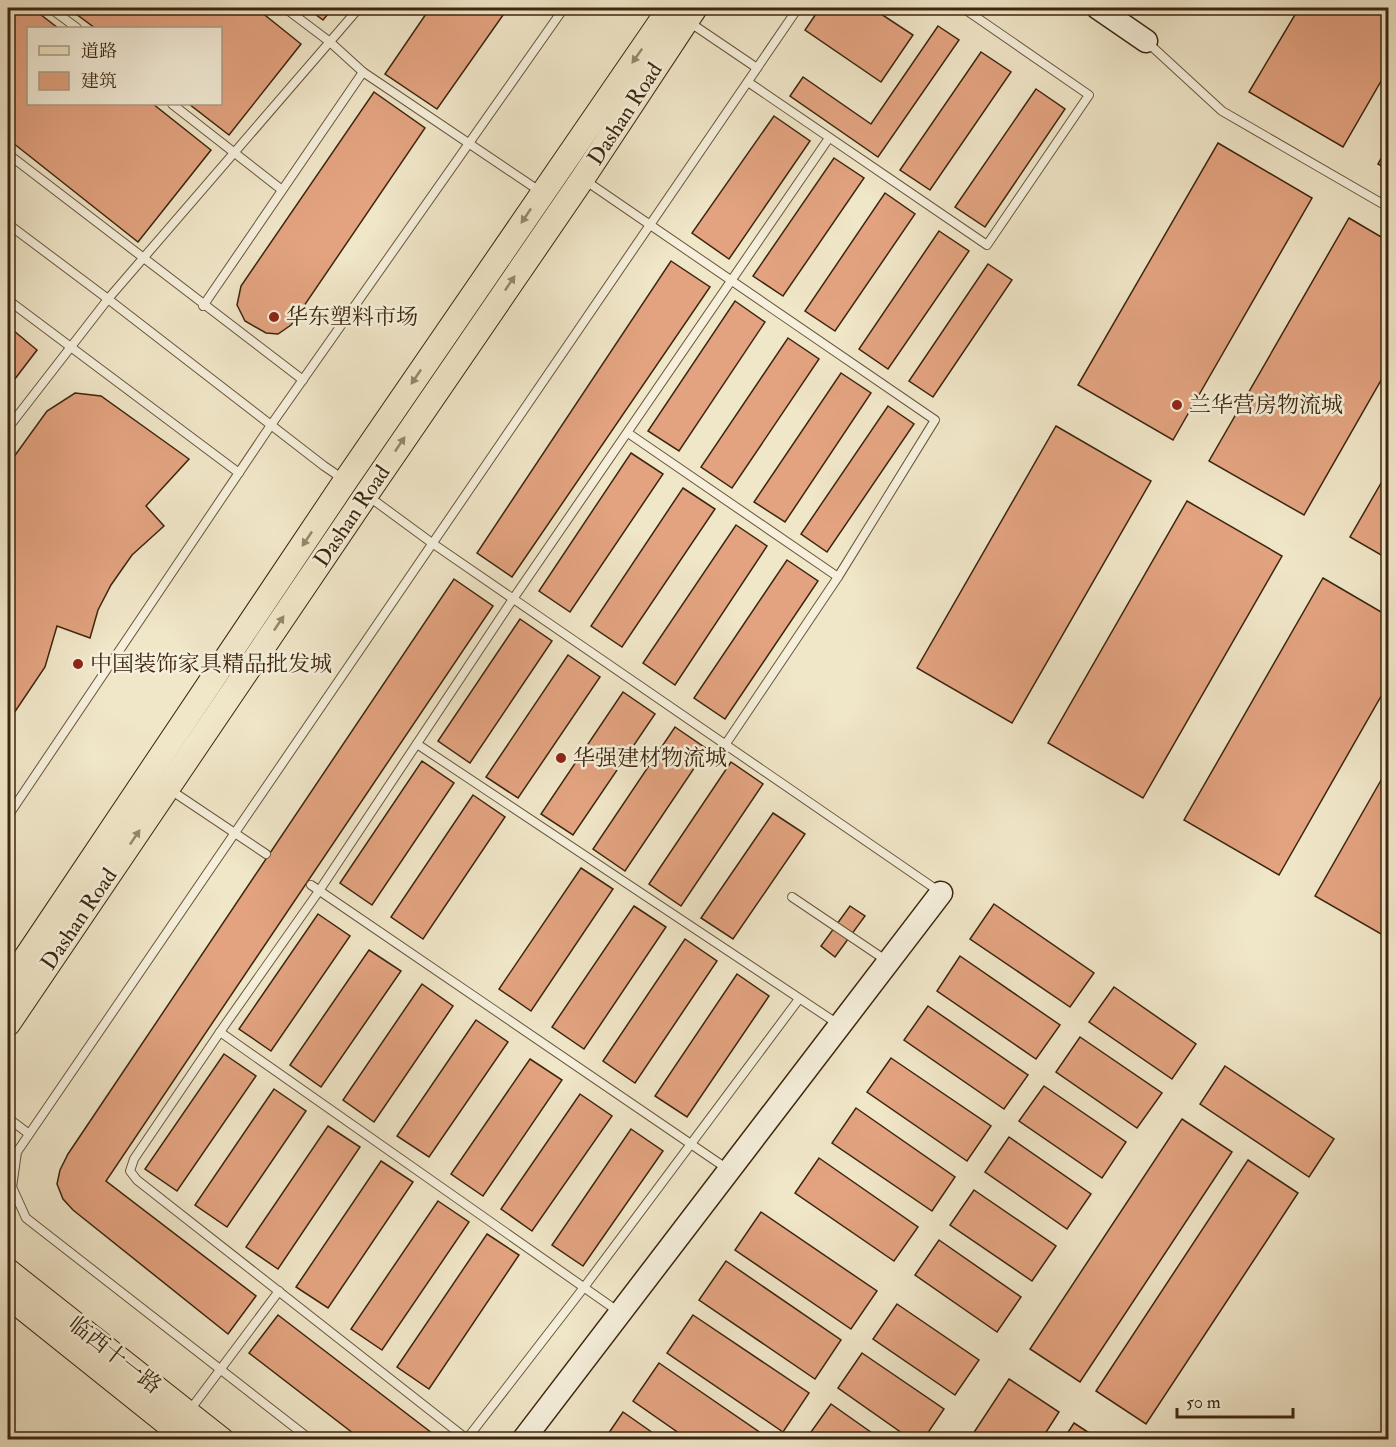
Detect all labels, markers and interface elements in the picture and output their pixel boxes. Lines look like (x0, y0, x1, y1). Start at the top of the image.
legend (27, 27, 222, 105)
text: 道路 (81, 40, 117, 63)
one-way arrow (631, 47, 643, 63)
street label: Dashan Road (581, 57, 669, 171)
text: 建筑 (81, 70, 117, 93)
one-way arrow (520, 208, 532, 224)
one-way arrow (505, 275, 516, 292)
place label: 华东塑料市场 (286, 303, 418, 331)
marker: 华东塑料市场 (267, 310, 281, 324)
one-way arrow (410, 369, 422, 385)
place label: 兰华营房物流城 (1189, 391, 1343, 419)
marker: 兰华营房物流城 (1170, 398, 1184, 412)
one-way arrow (394, 437, 406, 453)
street label: Dashan Road (308, 460, 396, 572)
one-way arrow (302, 531, 313, 547)
one-way arrow (274, 615, 285, 632)
place label: 中国装饰家具精品批发城 (90, 650, 332, 678)
marker: 中国装饰家具精品批发城 (71, 657, 85, 671)
place label: 华强建材物流城 (573, 744, 727, 772)
marker: 华强建材物流城 (554, 751, 568, 765)
one-way arrow (129, 829, 140, 845)
street label: Dashan Road (35, 863, 123, 975)
street label: 临西十一路 (63, 1310, 167, 1400)
scale bar (1177, 1381, 1292, 1419)
text: 50 m (1186, 1391, 1221, 1414)

